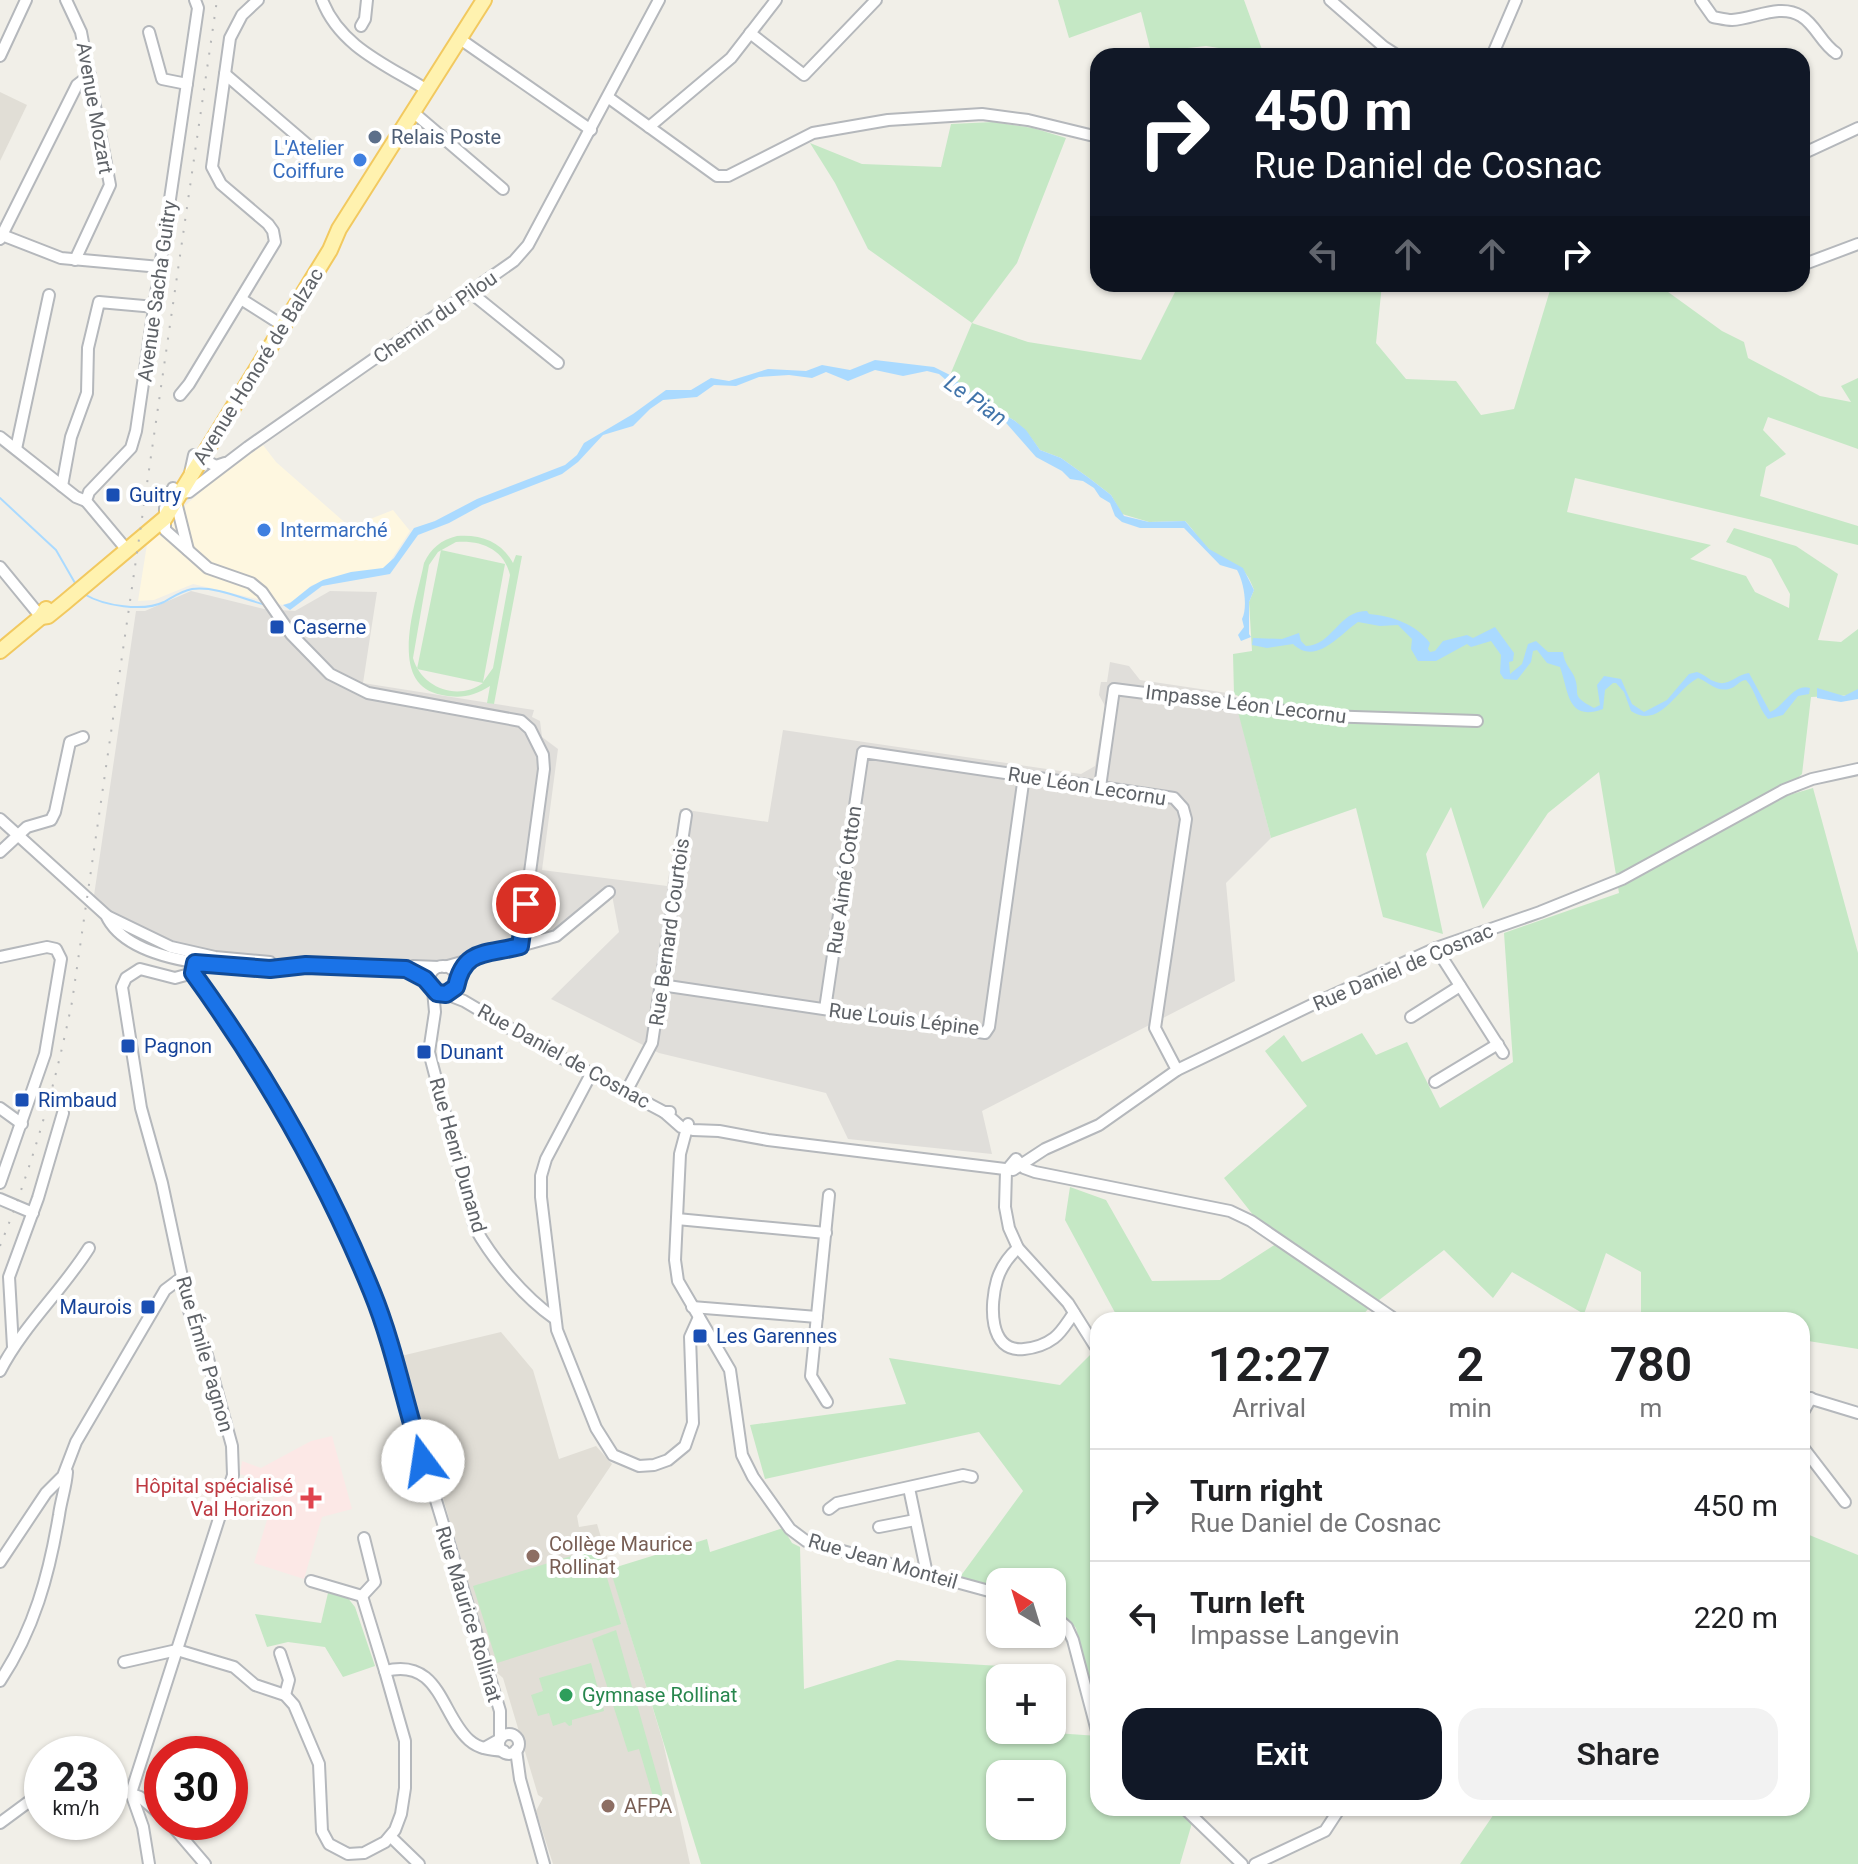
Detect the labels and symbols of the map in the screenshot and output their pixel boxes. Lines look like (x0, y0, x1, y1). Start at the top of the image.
street label: Avenue Mozart (72, 40, 118, 176)
place label: Relais Poste (391, 125, 501, 149)
marker: Relais Poste (366, 128, 384, 146)
place label: L'Atelier Coiffure (273, 136, 344, 183)
marker: L'Atelier Coiffure (351, 151, 369, 169)
street label: Avenue Sacha Guitry (132, 198, 182, 383)
street label: Avenue Honoré de Balzac (188, 263, 328, 469)
street label: Chemin du Pilou (369, 266, 501, 368)
water label: Le Pian (940, 370, 1012, 431)
place label: Guitry (129, 483, 182, 507)
marker: Guitry (104, 486, 122, 504)
place label: Intermarché (280, 518, 388, 542)
marker: Intermarché (255, 521, 273, 539)
place label: Caserne (293, 615, 366, 639)
marker: Caserne (268, 618, 286, 636)
street label: Impasse Léon Lecornu (1144, 680, 1348, 728)
street label: Rue Léon Lecornu (1006, 762, 1168, 810)
street label: Rue Aimé Cotton (822, 804, 866, 956)
street label: Rue Bernard Courtois (644, 837, 694, 1027)
pin (492, 870, 560, 938)
street label: Rue Daniel de Cosnac (1309, 918, 1497, 1016)
street label: Rue Louis Lépine (827, 998, 981, 1040)
street label: Rue Daniel de Cosnac (474, 999, 654, 1113)
place label: Pagnon (144, 1034, 212, 1058)
marker: Pagnon (119, 1037, 137, 1055)
place label: Dunant (440, 1040, 504, 1064)
marker: Dunant (415, 1043, 433, 1061)
street label: Rue Henri Dunand (424, 1075, 492, 1235)
place label: Rimbaud (38, 1088, 117, 1112)
marker: Rimbaud (13, 1091, 31, 1109)
street label: Rue Émile Pagnon (171, 1273, 239, 1435)
place label: Maurois (59, 1295, 132, 1319)
marker: Maurois (139, 1298, 157, 1316)
place label: Les Garennes (716, 1324, 837, 1348)
marker: Les Garennes (691, 1327, 709, 1345)
position arrow (381, 1419, 465, 1503)
place label: Hôpital spécialisé Val Horizon (135, 1474, 293, 1521)
marker: Hôpital spécialisé Val Horizon (300, 1487, 322, 1509)
street label: Rue Maurice Rollinat (431, 1523, 507, 1705)
street label: Rue Jean Monteil (806, 1528, 960, 1594)
place label: Collège Maurice Rollinat (549, 1532, 693, 1579)
marker: Collège Maurice Rollinat (524, 1547, 542, 1565)
north arrow (986, 1568, 1066, 1648)
place label: Gymnase Rollinat (582, 1683, 737, 1707)
marker: Gymnase Rollinat (557, 1686, 575, 1704)
speed limit sign: 30 (144, 1736, 248, 1840)
place label: AFPA (624, 1794, 672, 1818)
marker: AFPA (599, 1797, 617, 1815)

